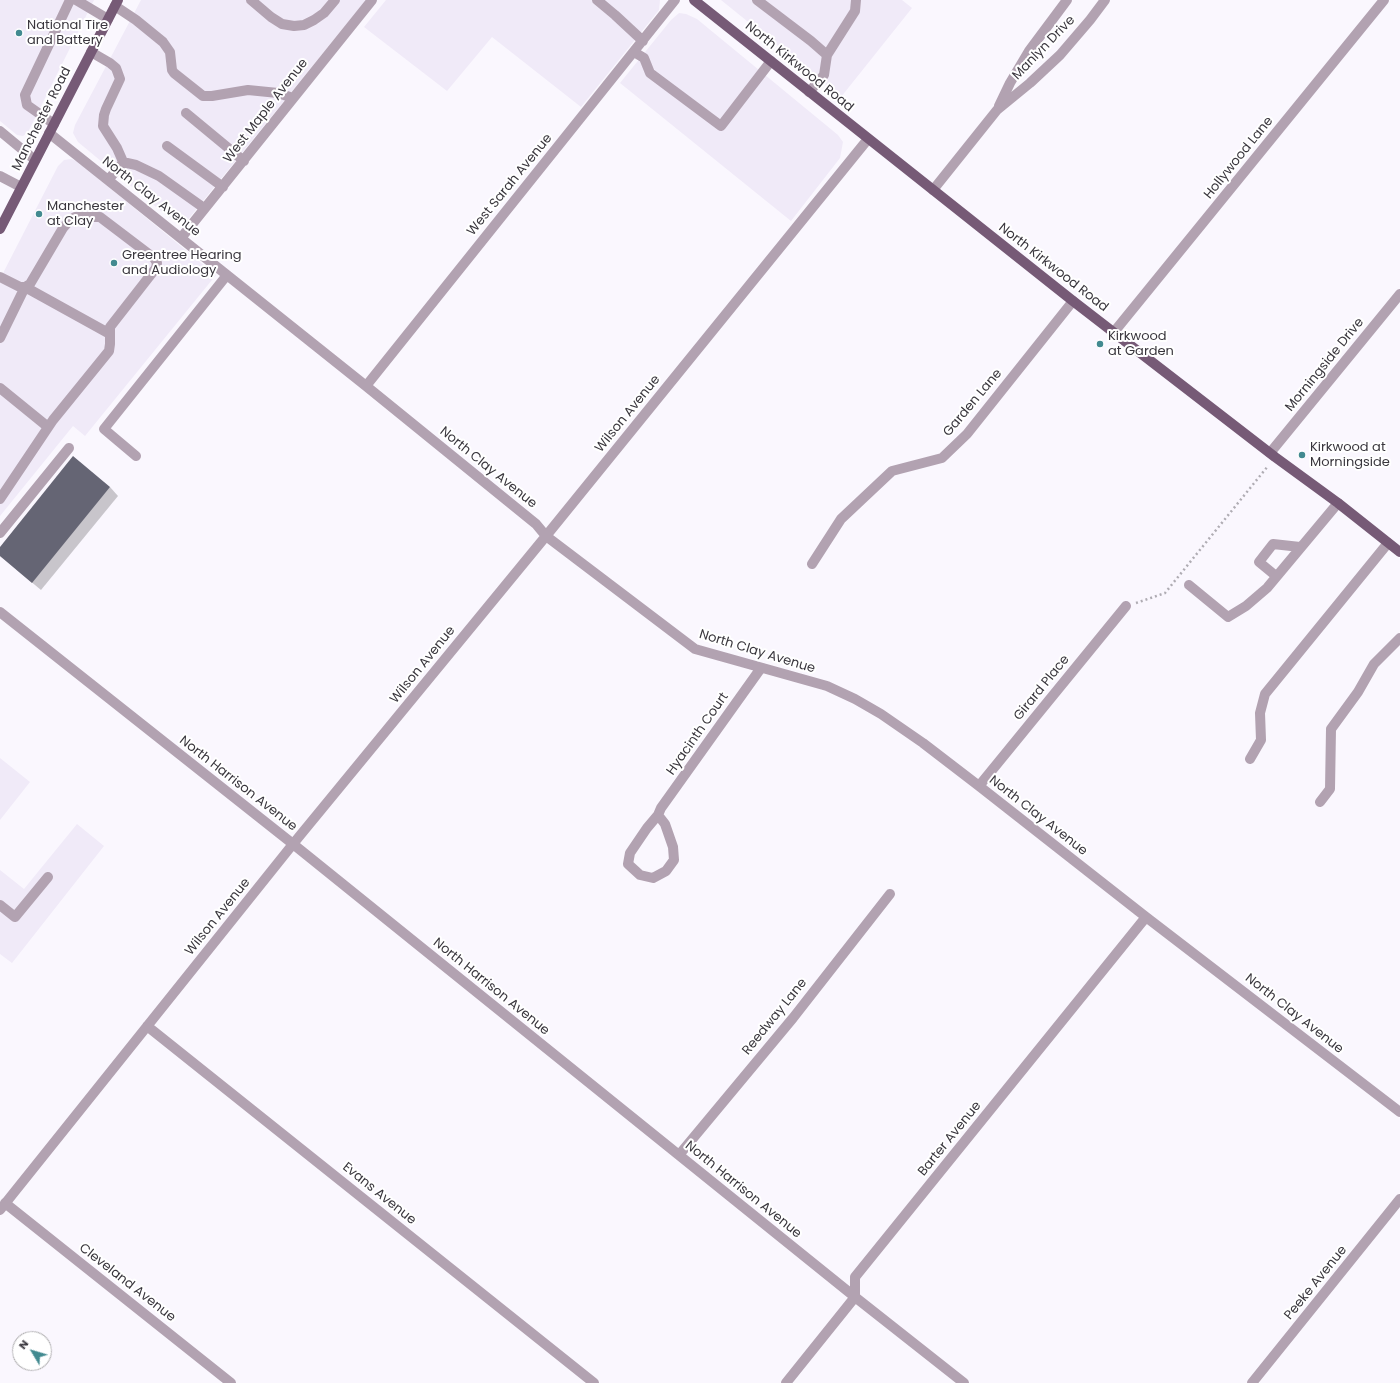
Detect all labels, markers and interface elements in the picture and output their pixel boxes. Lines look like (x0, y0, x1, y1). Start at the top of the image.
street label: Manlyn Drive (1009, 13, 1079, 83)
place label: National Tire and Battery (27, 18, 108, 49)
street label: North Kirkwood Road (742, 19, 856, 115)
marker: National Tire and Battery (14, 28, 24, 38)
street label: West Maple Avenue (220, 56, 312, 166)
street label: Manchester Road (9, 65, 75, 173)
street label: Hollywood Lane (1201, 114, 1277, 202)
street label: West Sarah Avenue (464, 131, 556, 239)
street label: North Clay Avenue (99, 154, 203, 240)
place label: Manchester at Clay (47, 199, 124, 230)
marker: Manchester at Clay (34, 209, 44, 219)
street label: North Kirkwood Road (995, 220, 1111, 316)
place label: Greentree Hearing and Audiology (122, 248, 242, 279)
marker: Greentree Hearing and Audiology (109, 258, 119, 268)
street label: Morningside Drive (1282, 315, 1368, 415)
place label: Kirkwood at Garden (1108, 329, 1174, 360)
marker: Kirkwood at Garden (1095, 339, 1105, 349)
street label: Garden Lane (940, 366, 1006, 440)
street label: Wilson Avenue (592, 372, 664, 456)
street label: North Clay Avenue (436, 424, 540, 512)
place label: Kirkwood at Morningside (1310, 440, 1390, 471)
marker: Kirkwood at Morningside (1297, 450, 1307, 460)
street label: Wilson Avenue (387, 623, 459, 707)
street label: North Clay Avenue (697, 627, 817, 677)
street label: Girard Place (1011, 652, 1073, 724)
street label: Hyacinth Court (664, 690, 732, 778)
street label: North Harrison Avenue (176, 733, 300, 835)
street label: North Clay Avenue (986, 773, 1090, 859)
street label: Wilson Avenue (182, 875, 254, 959)
street label: North Harrison Avenue (430, 935, 552, 1039)
street label: North Clay Avenue (1242, 971, 1346, 1057)
street label: Reedway Lane (739, 976, 811, 1058)
street label: Barter Avenue (915, 1099, 985, 1179)
street label: North Harrison Avenue (682, 1138, 804, 1242)
street label: Evans Avenue (339, 1160, 419, 1228)
street label: Cleveland Avenue (76, 1241, 178, 1325)
street label: Peeke Avenue (1281, 1243, 1351, 1323)
north arrow (12, 1331, 52, 1371)
text: N (14, 1336, 32, 1352)

